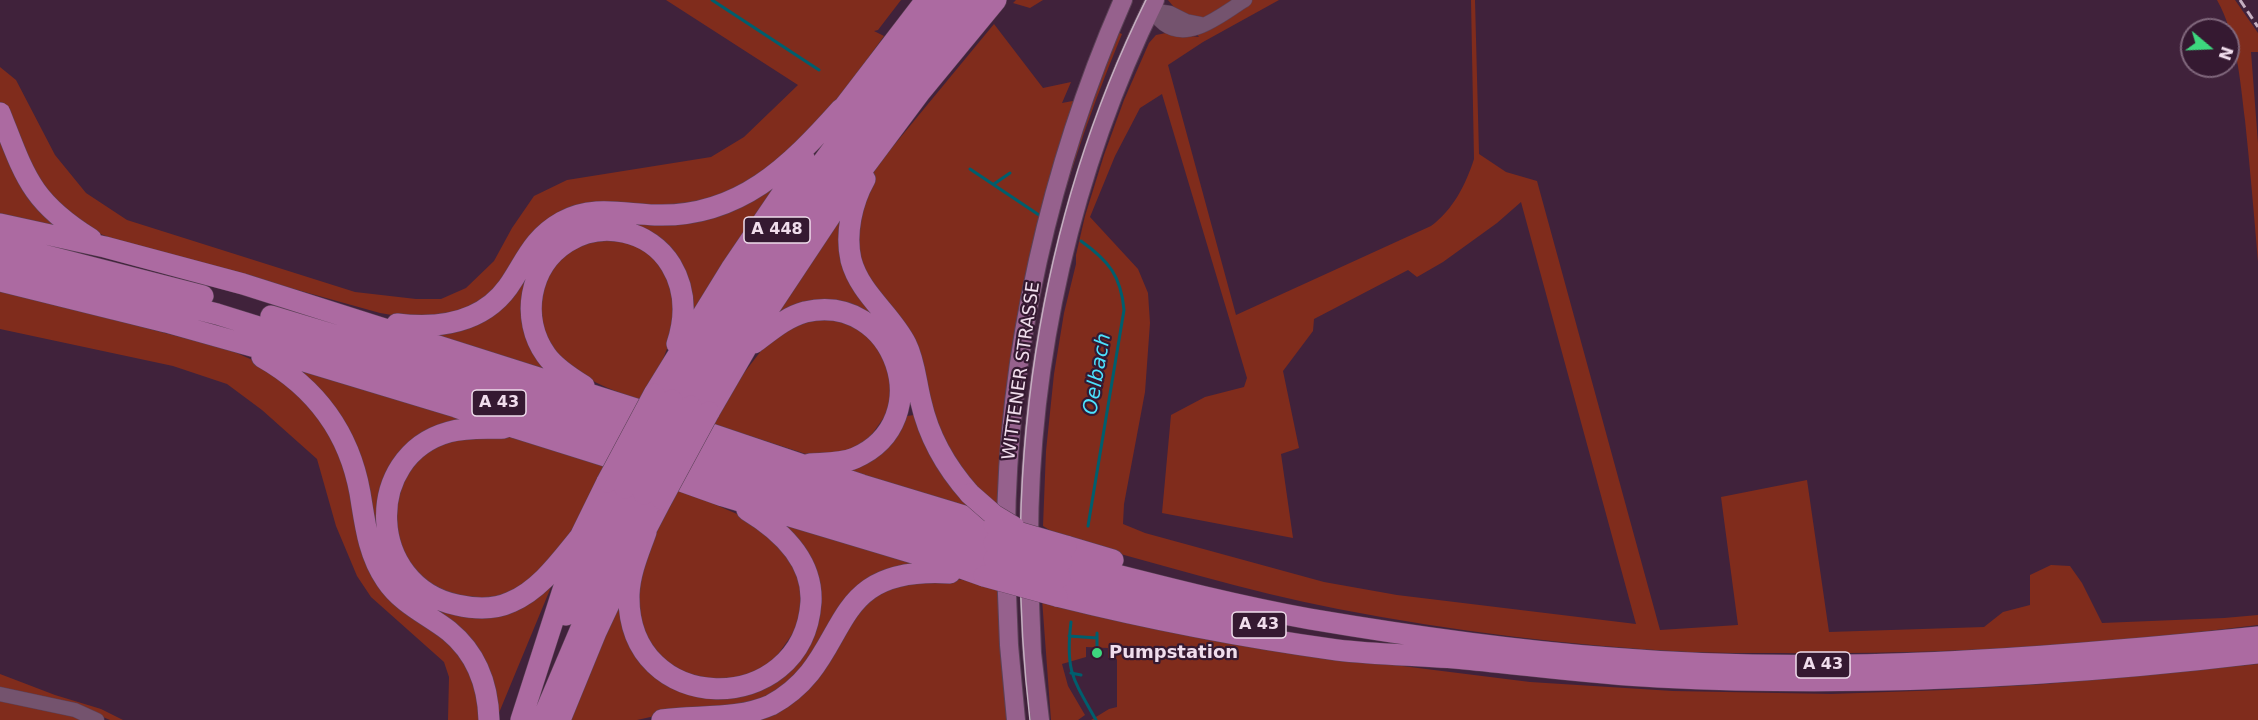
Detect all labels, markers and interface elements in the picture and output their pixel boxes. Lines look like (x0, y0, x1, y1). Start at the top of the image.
north arrow (2180, 18, 2240, 78)
text: N (2214, 44, 2237, 63)
road number: A 448 (744, 217, 810, 243)
street label: WITTENER STRASSE (999, 280, 1045, 462)
water label: Oelbach (1079, 331, 1117, 417)
road number: A 43 (472, 390, 526, 416)
road number: A 43 (1232, 612, 1286, 638)
place label: Pumpstation (1109, 642, 1238, 664)
marker: Pumpstation (1090, 646, 1104, 660)
road number: A 43 (1796, 652, 1850, 678)

